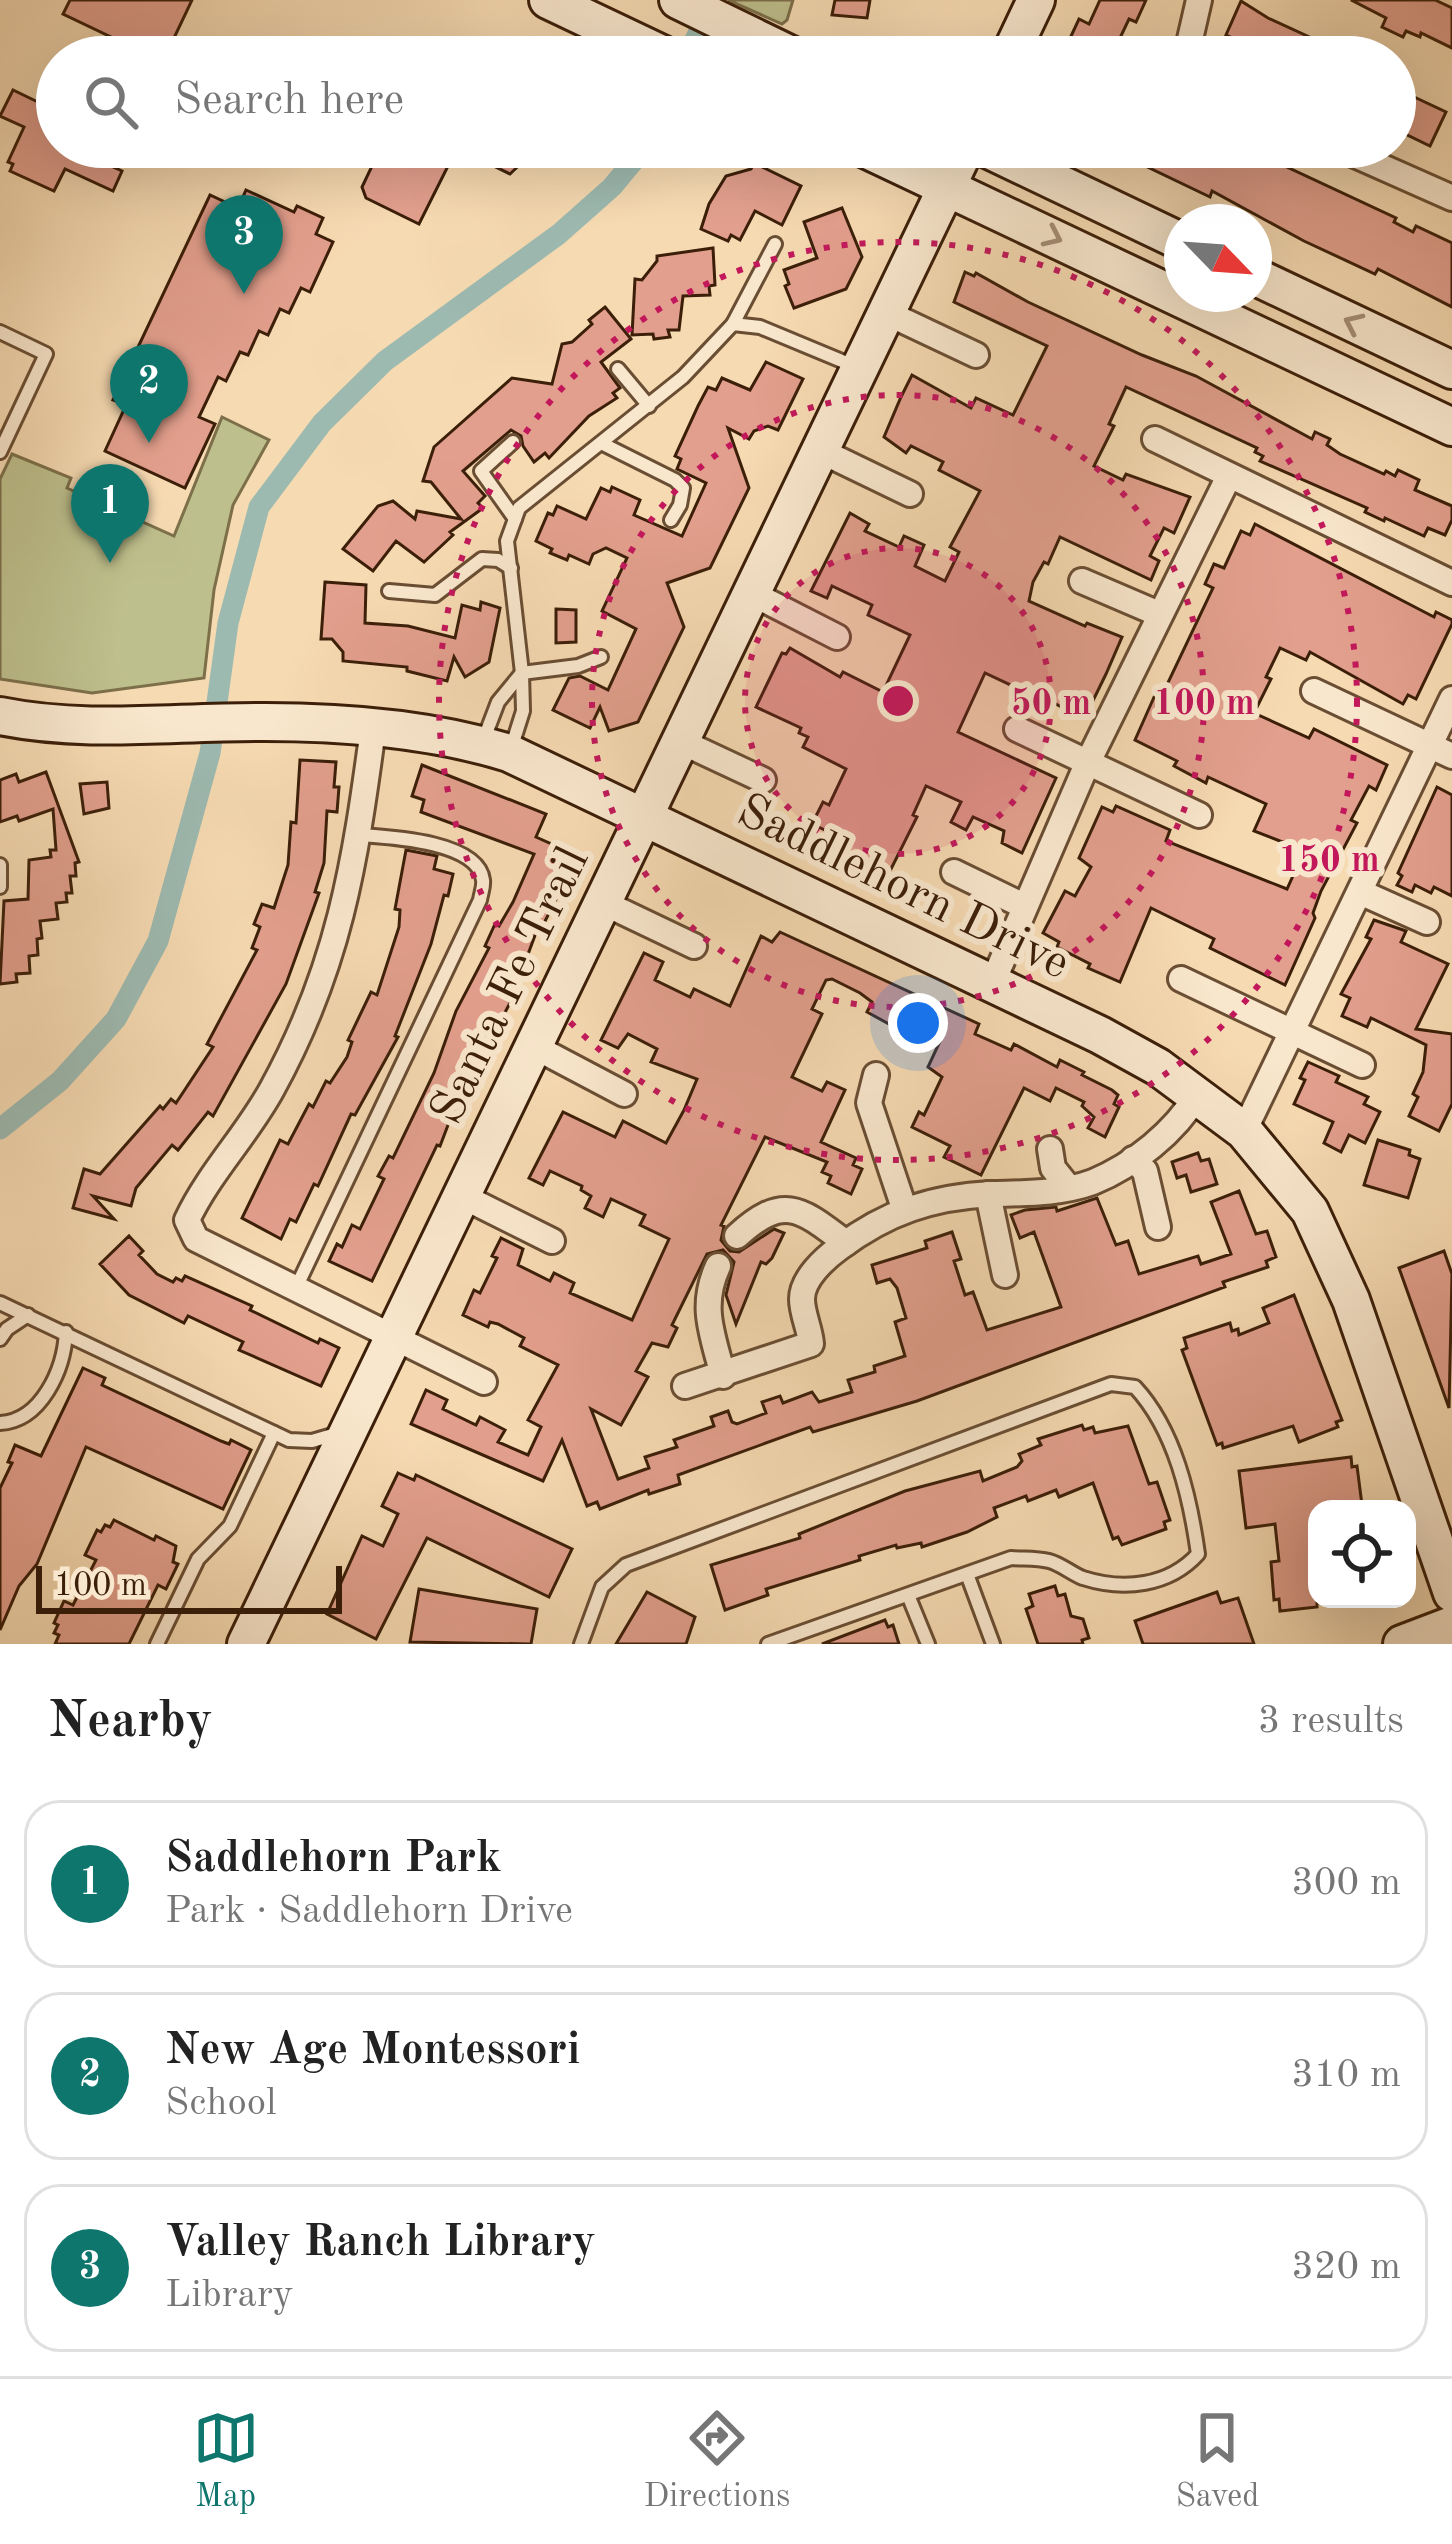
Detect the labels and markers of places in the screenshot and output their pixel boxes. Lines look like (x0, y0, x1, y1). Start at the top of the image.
pin: 3 (205, 195, 283, 294)
pin: 2 (110, 344, 188, 443)
pin: 1 (71, 464, 149, 563)
centre of rings (877, 680, 919, 722)

